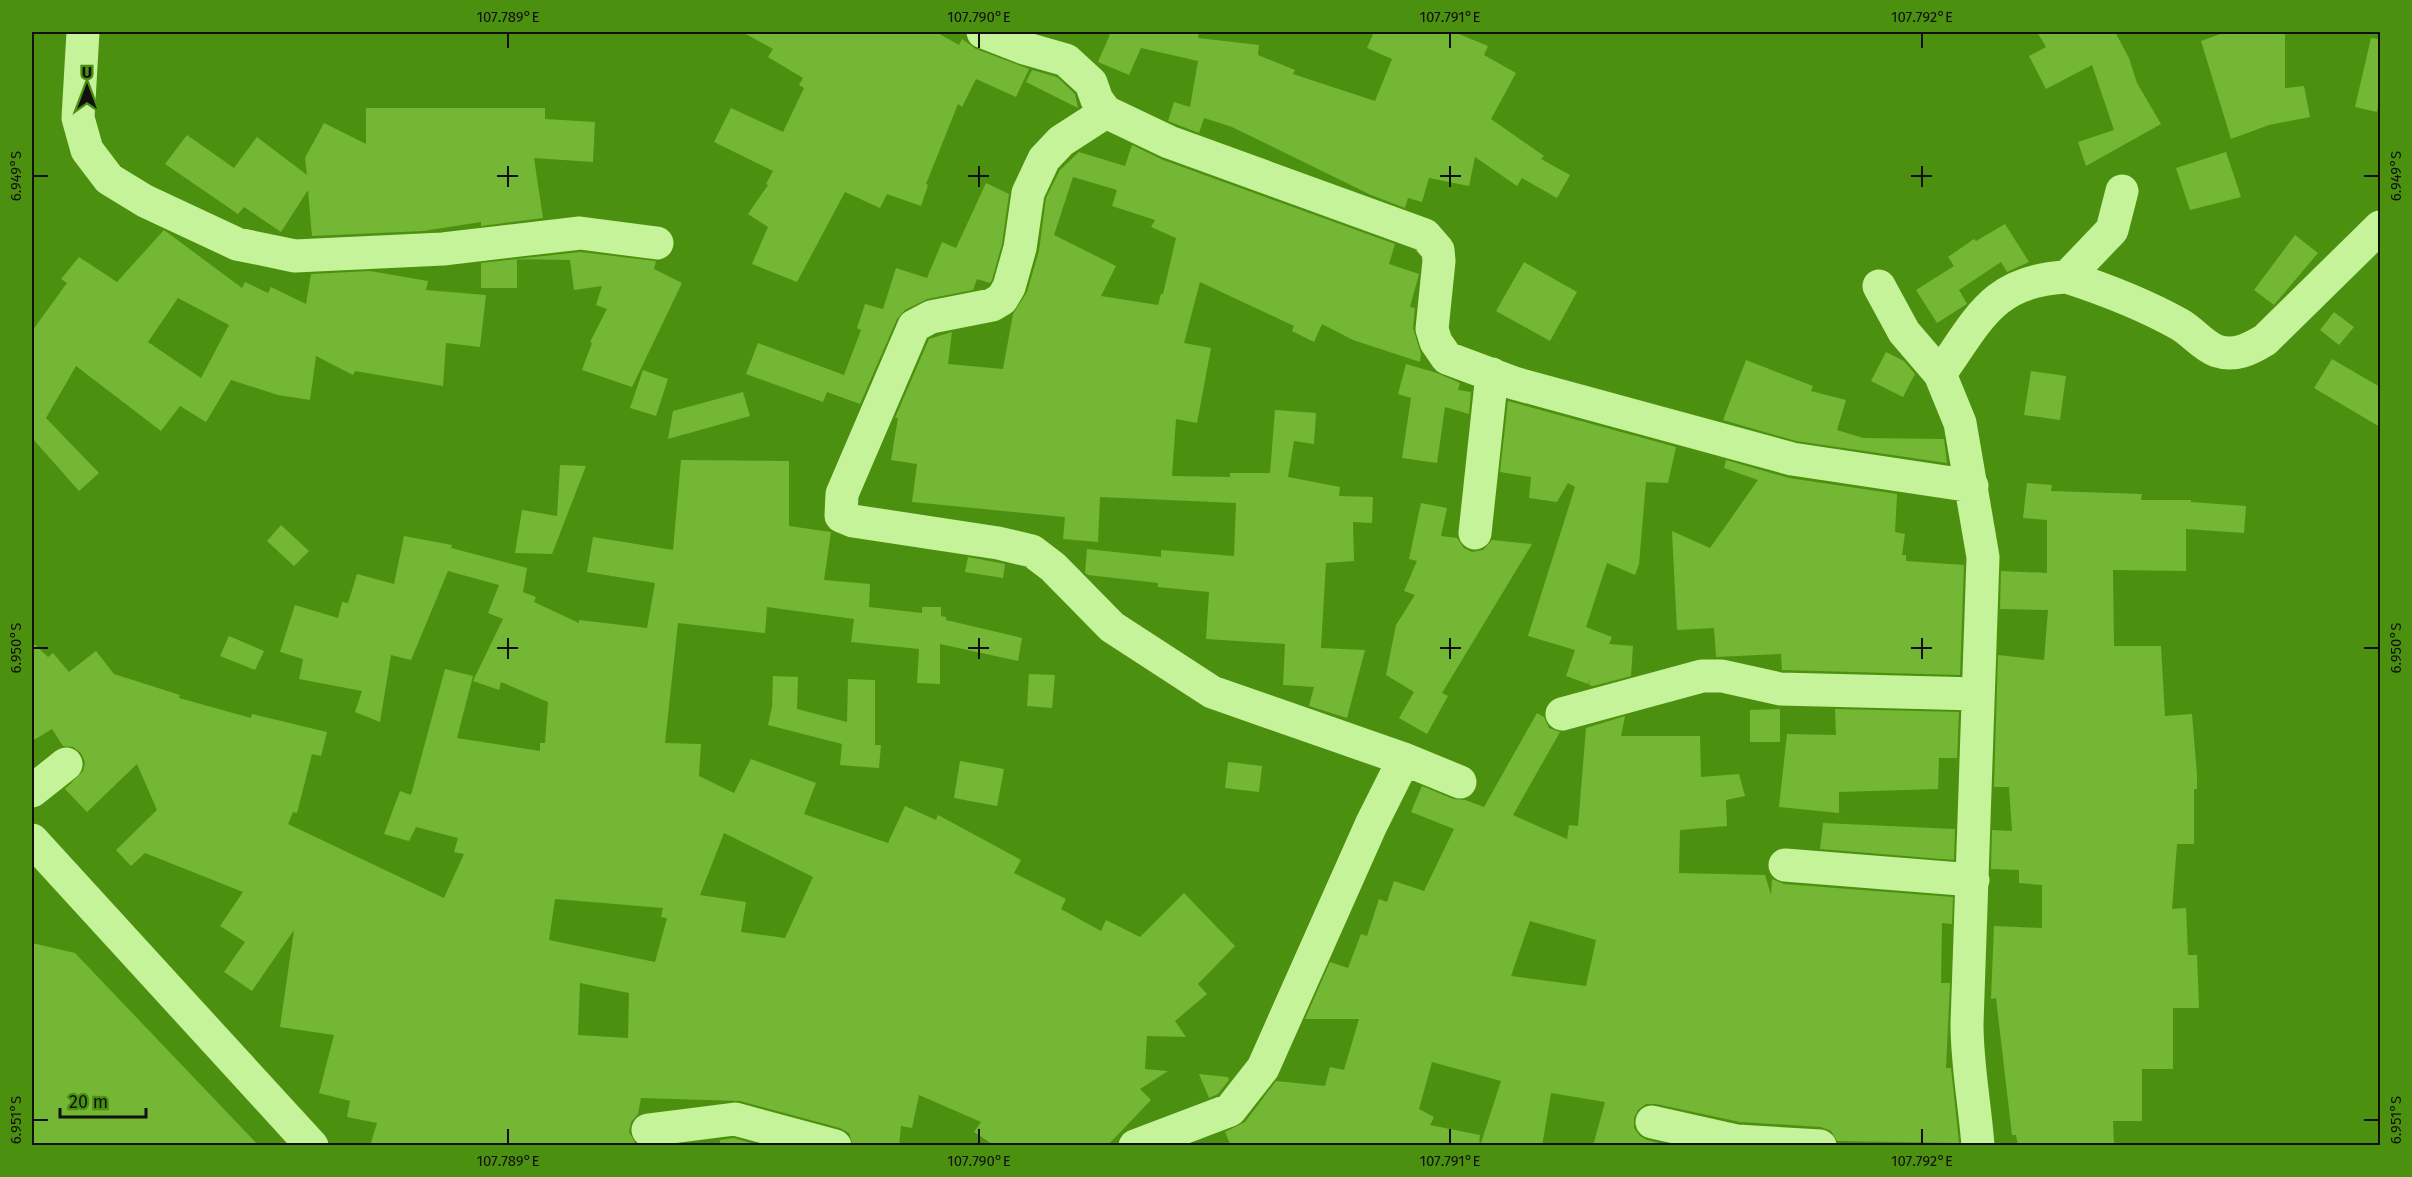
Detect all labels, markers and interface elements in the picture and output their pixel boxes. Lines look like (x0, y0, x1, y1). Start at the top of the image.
text: 107.789°E (477, 8, 539, 26)
text: 107.790°E (947, 8, 1011, 26)
text: 107.791°E (1419, 8, 1481, 26)
text: 107.792°E (1891, 8, 1953, 26)
north arrow (57, 57, 117, 117)
text: U (82, 63, 92, 82)
text: 6.949°S (7, 151, 25, 201)
text: 6.949°S (2387, 151, 2405, 201)
text: 6.950°S (7, 622, 25, 674)
text: 6.950°S (2387, 622, 2405, 674)
scale bar (60, 1081, 146, 1119)
text: 20 m (69, 1091, 108, 1113)
text: 6.951°S (7, 1096, 25, 1144)
text: 6.951°S (2387, 1096, 2405, 1144)
text: 107.789°E (477, 1152, 539, 1170)
text: 107.790°E (947, 1152, 1011, 1170)
text: 107.791°E (1419, 1152, 1481, 1170)
text: 107.792°E (1891, 1152, 1953, 1170)

